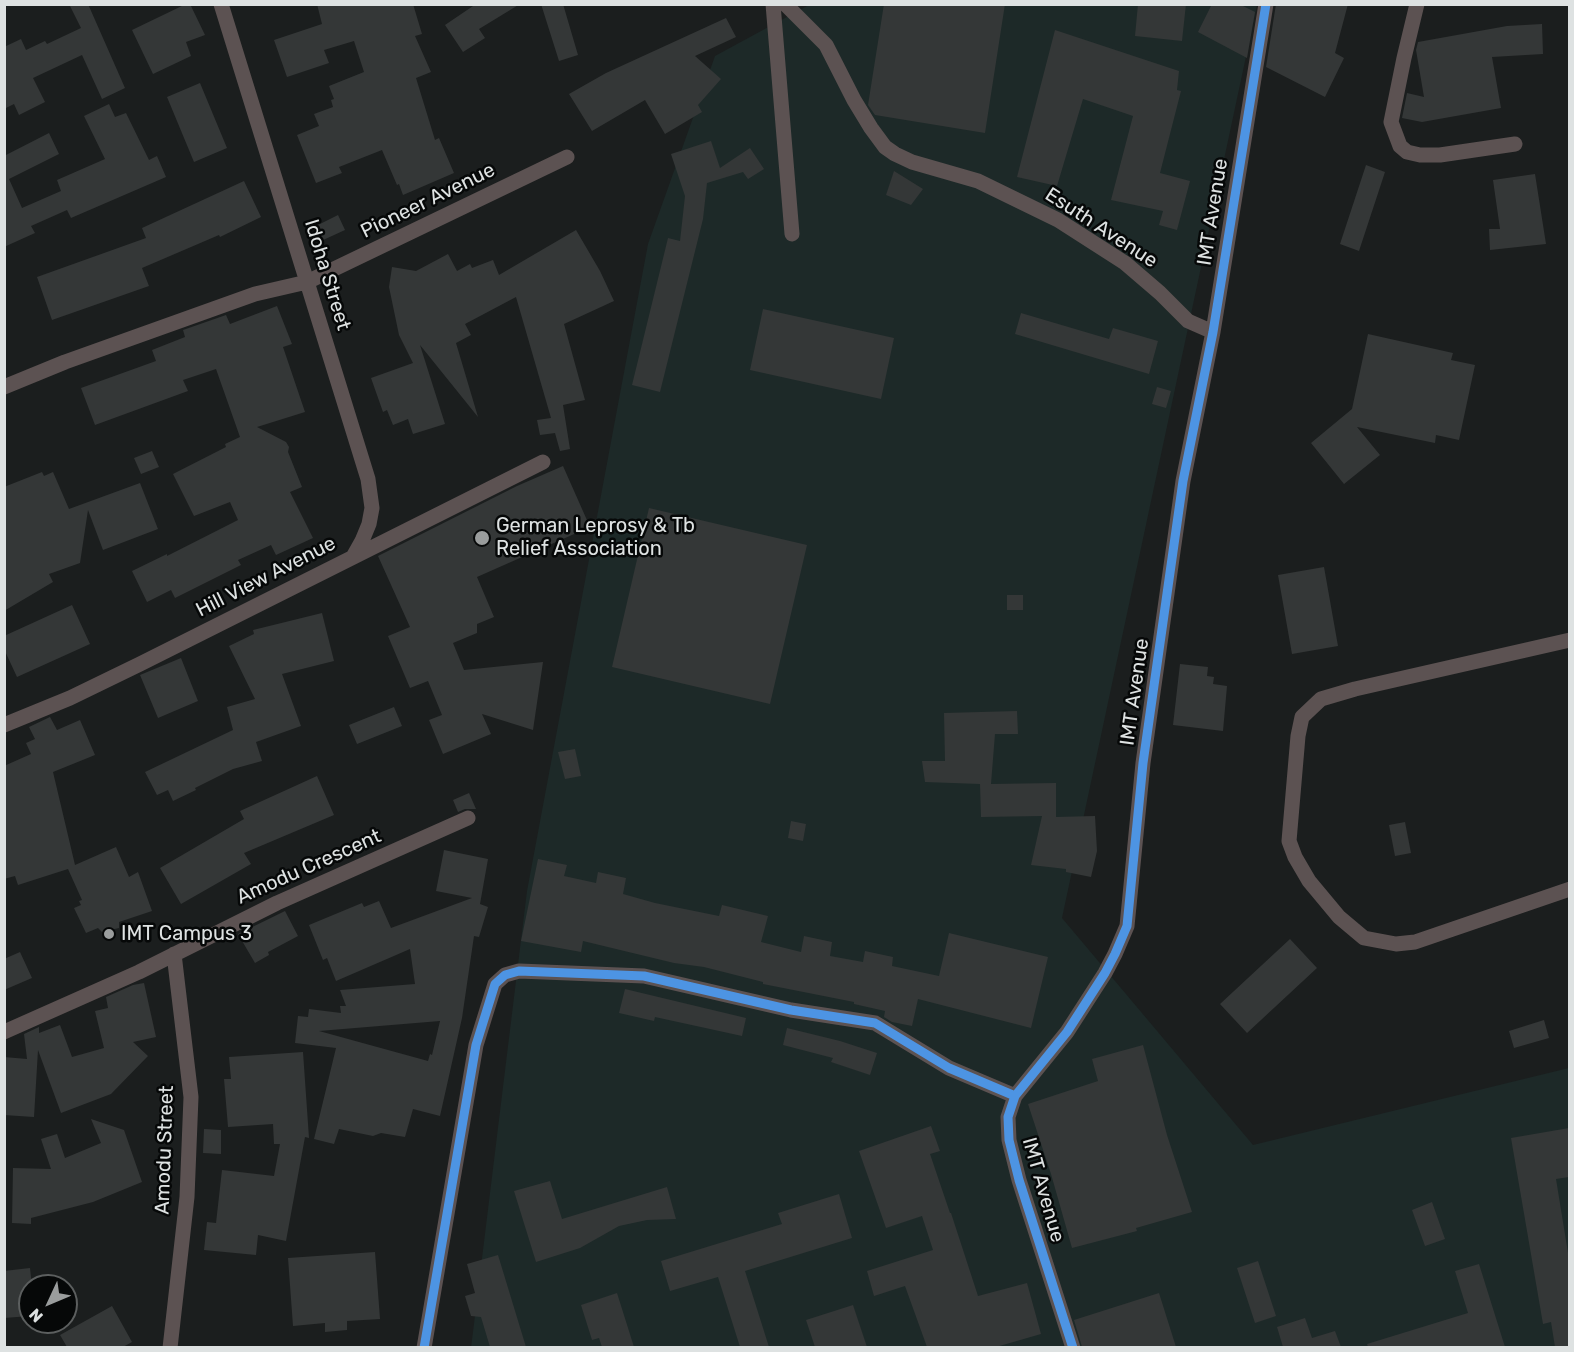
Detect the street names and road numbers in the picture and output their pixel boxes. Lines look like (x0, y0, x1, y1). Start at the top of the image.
street label: IMT Avenue (1193, 157, 1233, 267)
street label: Pioneer Avenue (357, 158, 499, 244)
street label: Esuth Avenue (1040, 183, 1162, 273)
street label: Idoha Street (299, 217, 355, 333)
street label: Hill View Avenue (192, 531, 340, 623)
street label: IMT Avenue (1116, 637, 1154, 747)
street label: Amodu Crescent (233, 824, 385, 910)
street label: Amodu Street (151, 1085, 179, 1215)
street label: IMT Avenue (1017, 1135, 1069, 1245)

